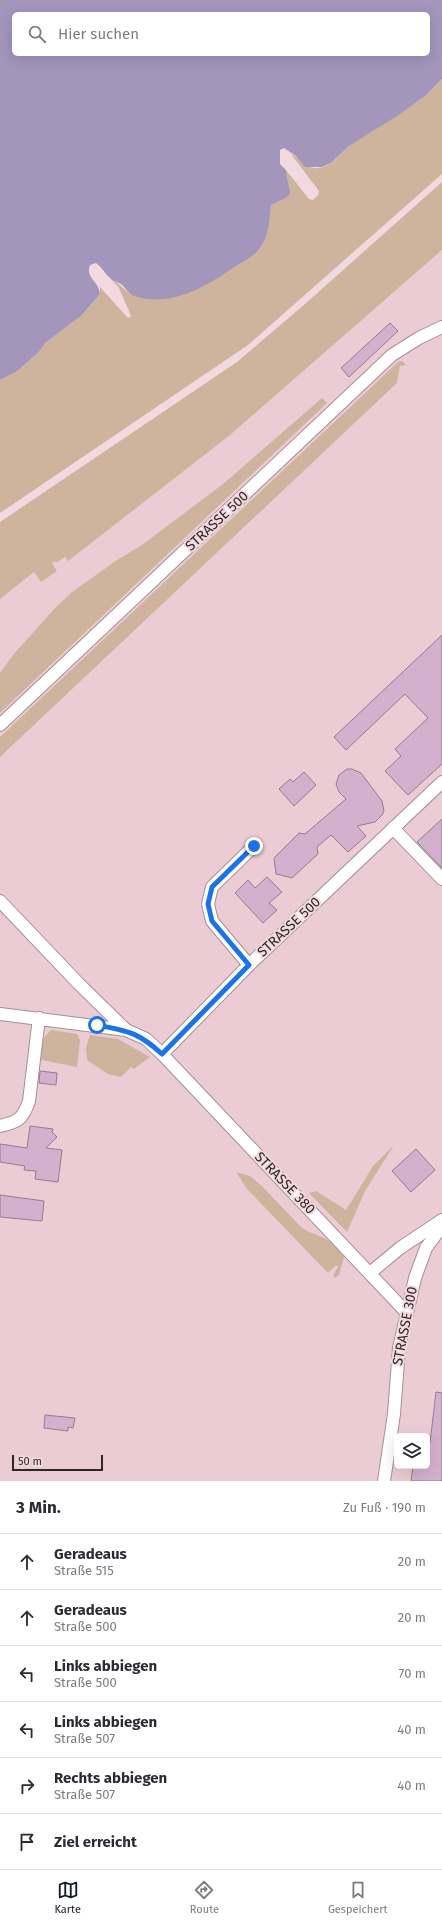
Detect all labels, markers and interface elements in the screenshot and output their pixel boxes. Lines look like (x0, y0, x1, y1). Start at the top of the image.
search box (12, 12, 430, 56)
icon: search (26, 23, 48, 45)
text: Hier suchen (58, 25, 139, 43)
street label: STRASSE 500 (182, 487, 252, 554)
route end (245, 837, 263, 855)
street label: STRASSE 500 (254, 893, 324, 960)
route start (88, 1016, 106, 1034)
street label: STRASSE 380 (251, 1148, 319, 1218)
street label: STRASSE 300 (389, 1285, 421, 1367)
map controls (394, 1433, 430, 1469)
button: layers (394, 1433, 430, 1469)
scale bar (12, 1453, 103, 1472)
text: 50 m (18, 1455, 42, 1468)
text: 3 Min. (16, 1497, 61, 1518)
text: Zu Fuß · 190 m (343, 1500, 426, 1515)
text: Geradeaus (54, 1545, 127, 1563)
icon: ahead (16, 1551, 38, 1573)
text: 20 m (398, 1554, 426, 1569)
text: Straße 515 (54, 1563, 114, 1578)
text: Geradeaus (54, 1601, 127, 1619)
icon: ahead (16, 1607, 38, 1629)
text: 20 m (398, 1610, 426, 1625)
text: Straße 500 (54, 1619, 117, 1634)
text: Links abbiegen (54, 1657, 157, 1675)
icon: left (16, 1663, 38, 1685)
text: 70 m (399, 1666, 426, 1681)
text: Straße 500 (54, 1675, 117, 1690)
text: Links abbiegen (54, 1713, 157, 1731)
icon: left (16, 1719, 38, 1741)
text: 40 m (397, 1722, 426, 1737)
text: Straße 507 (54, 1731, 115, 1746)
text: Rechts abbiegen (54, 1769, 167, 1787)
icon: right (16, 1775, 38, 1797)
text: 40 m (397, 1778, 426, 1793)
text: Straße 507 (54, 1787, 115, 1802)
icon: arrive (16, 1831, 38, 1853)
text: Ziel erreicht (54, 1833, 137, 1851)
tab: Karte (54, 1879, 81, 1916)
tab: Route (190, 1879, 219, 1916)
tab: Gespeichert (328, 1879, 388, 1916)

